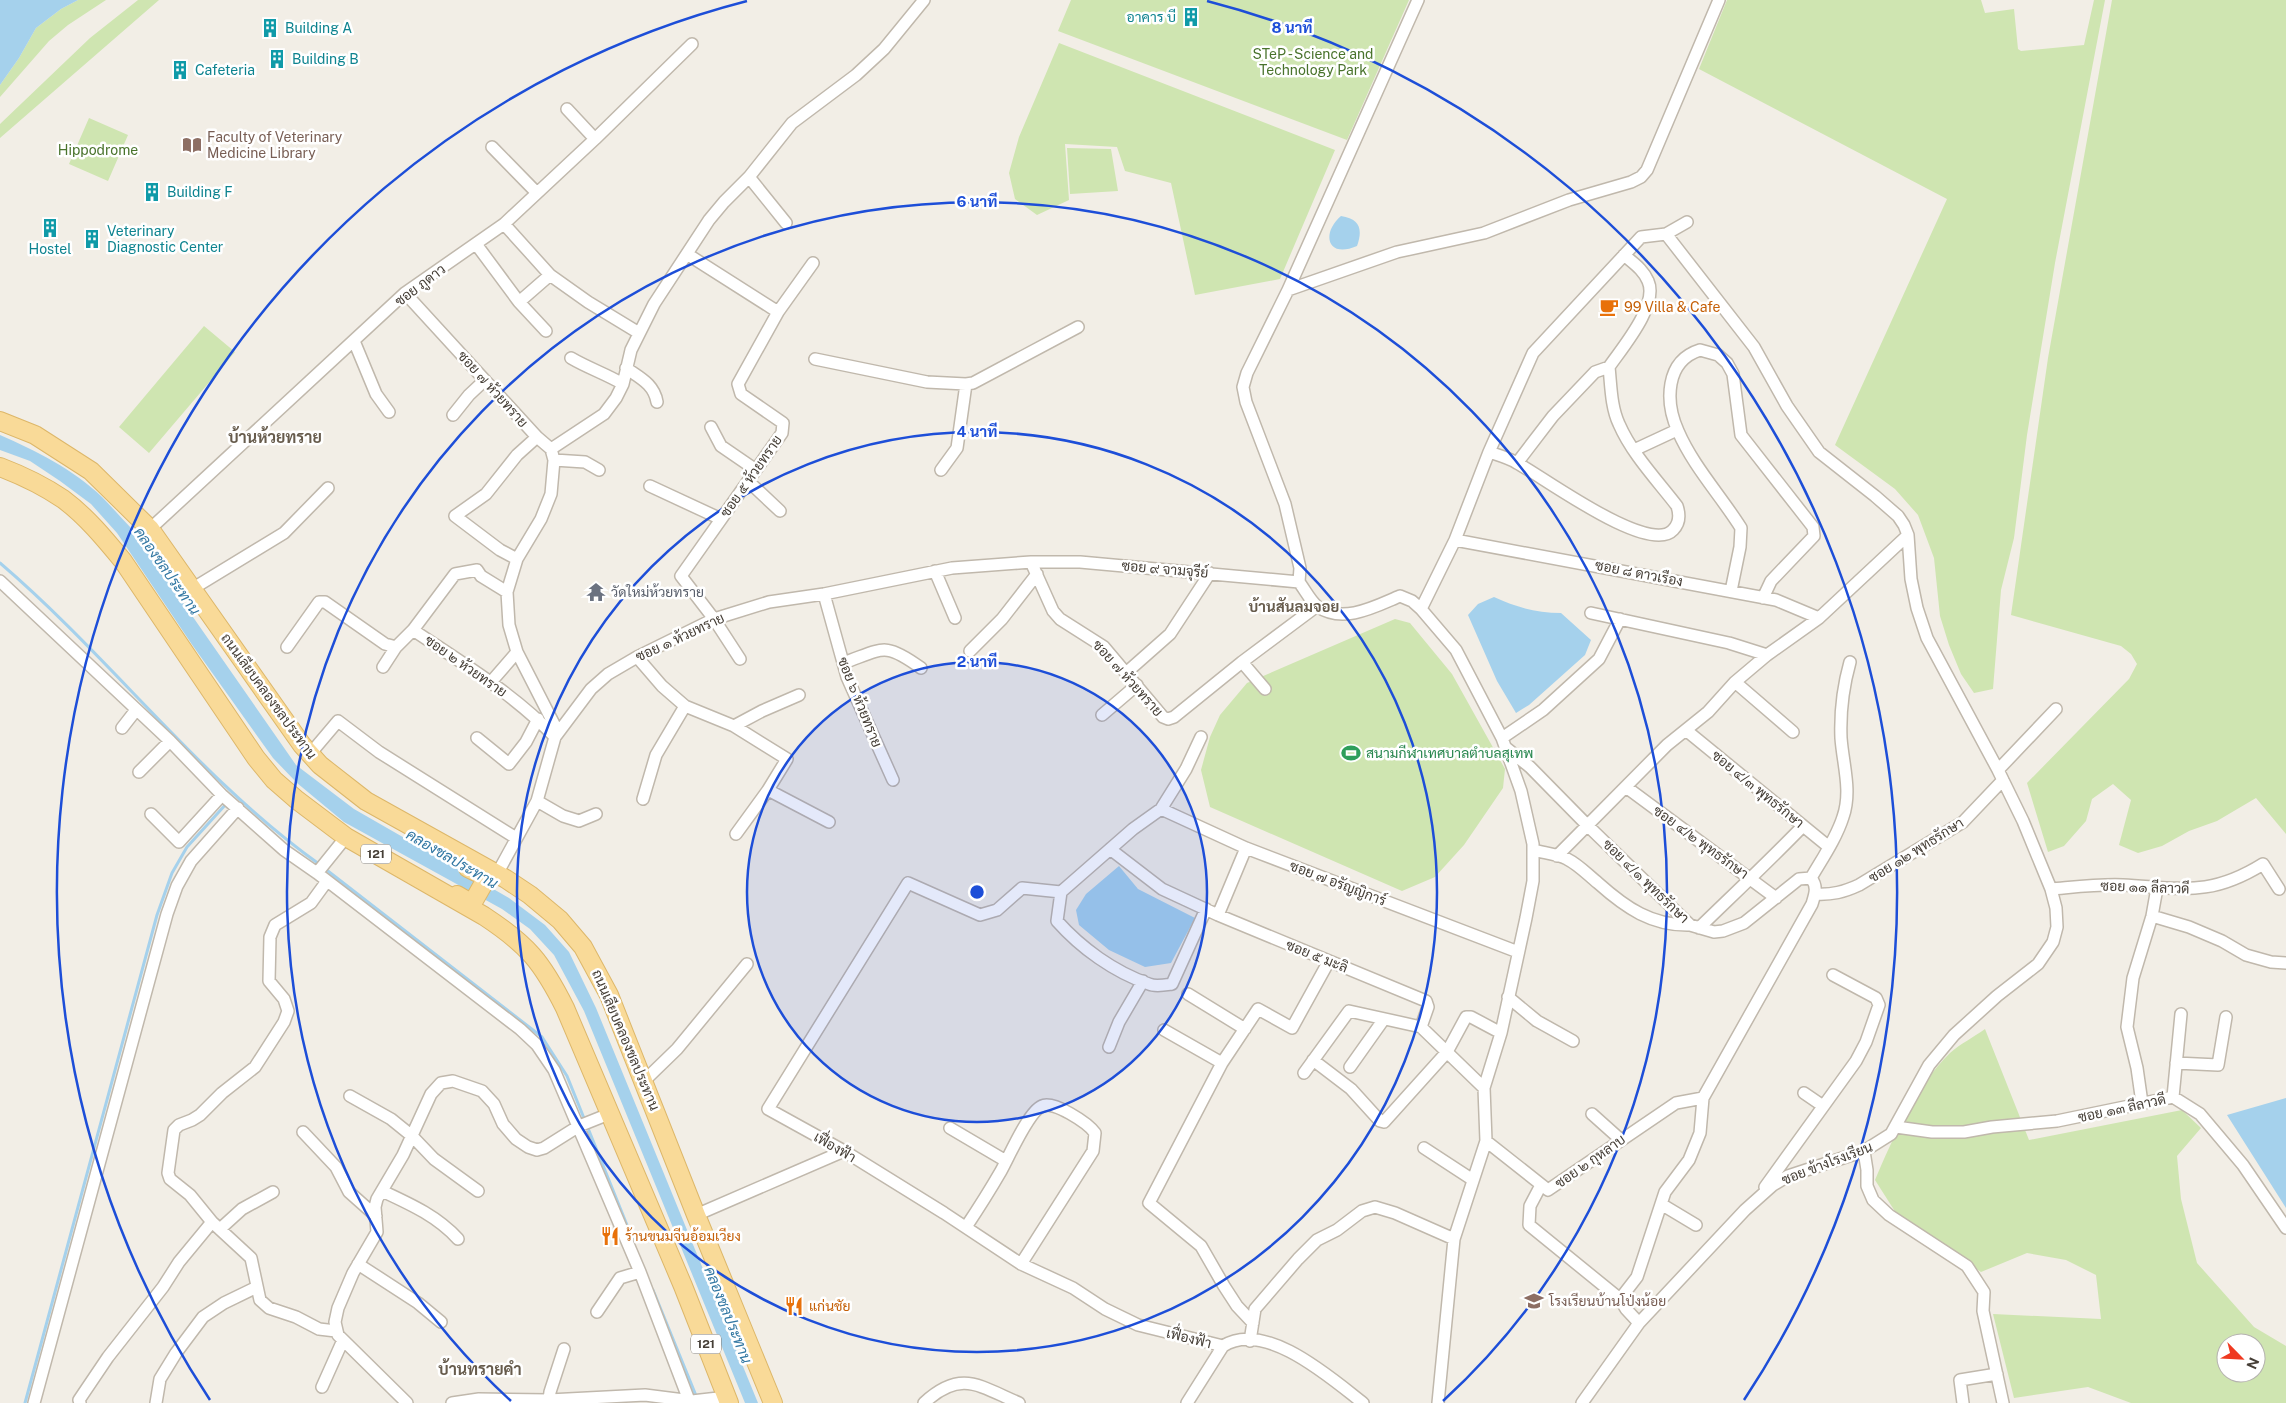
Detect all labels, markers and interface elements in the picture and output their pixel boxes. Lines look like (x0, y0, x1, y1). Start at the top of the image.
building icon: อาคาร บี (1180, 6, 1202, 28)
place label: อาคาร บี (1127, 8, 1176, 25)
building icon: Building A (259, 17, 281, 39)
text: 8 นาที (1271, 18, 1313, 36)
place label: Building A (285, 20, 352, 36)
park label: STeP - Science and Technology Park (1253, 46, 1373, 78)
building icon: Building B (266, 48, 288, 70)
place label: Building B (292, 51, 359, 67)
building icon: Cafeteria (169, 59, 191, 81)
place label: Cafeteria (195, 62, 255, 78)
place label: Faculty of Veterinary Medicine Library (207, 129, 343, 161)
library icon: Faculty of Veterinary Medicine Library (181, 134, 203, 156)
park label: Hippodrome (58, 142, 138, 158)
building icon: Building F (141, 181, 163, 203)
place label: Building F (167, 184, 233, 200)
text: 6 นาที (957, 192, 998, 210)
building icon: Hostel (39, 217, 61, 239)
place label: Veterinary Diagnostic Center (107, 223, 223, 255)
building icon: Veterinary Diagnostic Center (81, 228, 103, 250)
place label: Hostel (29, 241, 71, 257)
street label: ซอย ภูดาว (392, 261, 450, 311)
cafe icon: 99 Villa & Cafe (1598, 296, 1620, 318)
place label: 99 Villa & Cafe (1624, 299, 1721, 315)
street label: ซอย ๗ ห้วยทราย (455, 347, 532, 430)
text: 4 นาที (957, 422, 998, 440)
district label: บ้านห้วยทราย (228, 426, 322, 447)
street label: ซอย ๕ ห้วยทราย (716, 432, 785, 520)
water label: คลองชลประทาน (131, 524, 204, 618)
street label: ซอย ๙ จามจุรีย์ (1121, 556, 1209, 583)
street label: ซอย ๘ ดาวเรือง (1594, 556, 1684, 589)
temple icon: วัดใหม่ห้วยทราย (585, 581, 607, 603)
place label: วัดใหม่ห้วยทราย (611, 583, 704, 600)
district label: บ้านสันลมจอย (1249, 597, 1339, 615)
street label: ซอย ๑ ห้วยทราย (633, 609, 727, 665)
street label: ถนนเลียบคลองชลประทาน (218, 629, 321, 762)
street label: ซอย ๒ ห้วยทราย (422, 631, 511, 700)
street label: ซอย ๗ ห้วยทราย (1090, 636, 1167, 719)
text: 2 นาที (957, 652, 997, 670)
street label: ซอย ๖ ห้วยทราย (835, 654, 886, 749)
sports icon: สนามกีฬาเทศบาลตำบลสุเทพ (1340, 742, 1362, 764)
place label: สนามกีฬาเทศบาลตำบลสุเทพ (1366, 744, 1533, 763)
street label: ซอย ๔/๓ พุทธรักษา (1708, 747, 1807, 833)
street label: ซอย ๔/๒ พุทธรักษา (1649, 802, 1752, 883)
street label: ซอย ๑๒ พุทธรักษา (1866, 814, 1967, 887)
water label: คลองชลประทาน (403, 825, 501, 892)
street label: ซอย ๔/๑ พุทธรักษา (1598, 836, 1692, 928)
road number: 121 (361, 844, 391, 864)
street label: ซอย ๗ อรัญญิการ์ (1287, 856, 1389, 910)
street label: ซอย ๑๑ ลีลาวดี (2100, 876, 2190, 897)
centre of rings (968, 883, 986, 901)
street label: ซอย ๕ มะลิ (1284, 936, 1350, 976)
street label: ถนนเลียบคลองชลประทาน (589, 967, 664, 1113)
street label: ซอย ๑๓ ลีลาวดี (2076, 1090, 2167, 1125)
street label: เฟื่องฟ้า (811, 1125, 861, 1165)
street label: ซอย ๒ กุหลาบ (1552, 1131, 1629, 1193)
street label: ซอย ข้างโรงเรียน (1779, 1137, 1875, 1188)
restaurant icon: ร้านขนมจีนอ้อมเวียง (599, 1225, 621, 1247)
place label: ร้านขนมจีนอ้อมเวียง (625, 1227, 741, 1244)
water label: คลองชลประทาน (701, 1264, 756, 1366)
school or university icon: โรงเรียนบ้านโป่งน้อย (1523, 1290, 1545, 1312)
place label: โรงเรียนบ้านโป่งน้อย (1548, 1292, 1666, 1309)
restaurant icon: แก่นชัย (783, 1295, 805, 1317)
place label: แก่นชัย (809, 1298, 851, 1314)
street label: เฟื่องฟ้า (1165, 1321, 1214, 1351)
north arrow (2216, 1333, 2266, 1383)
road number: 121 (691, 1335, 721, 1354)
text: N (2243, 1355, 2262, 1372)
district label: บ้านทรายคำ (438, 1358, 522, 1379)

